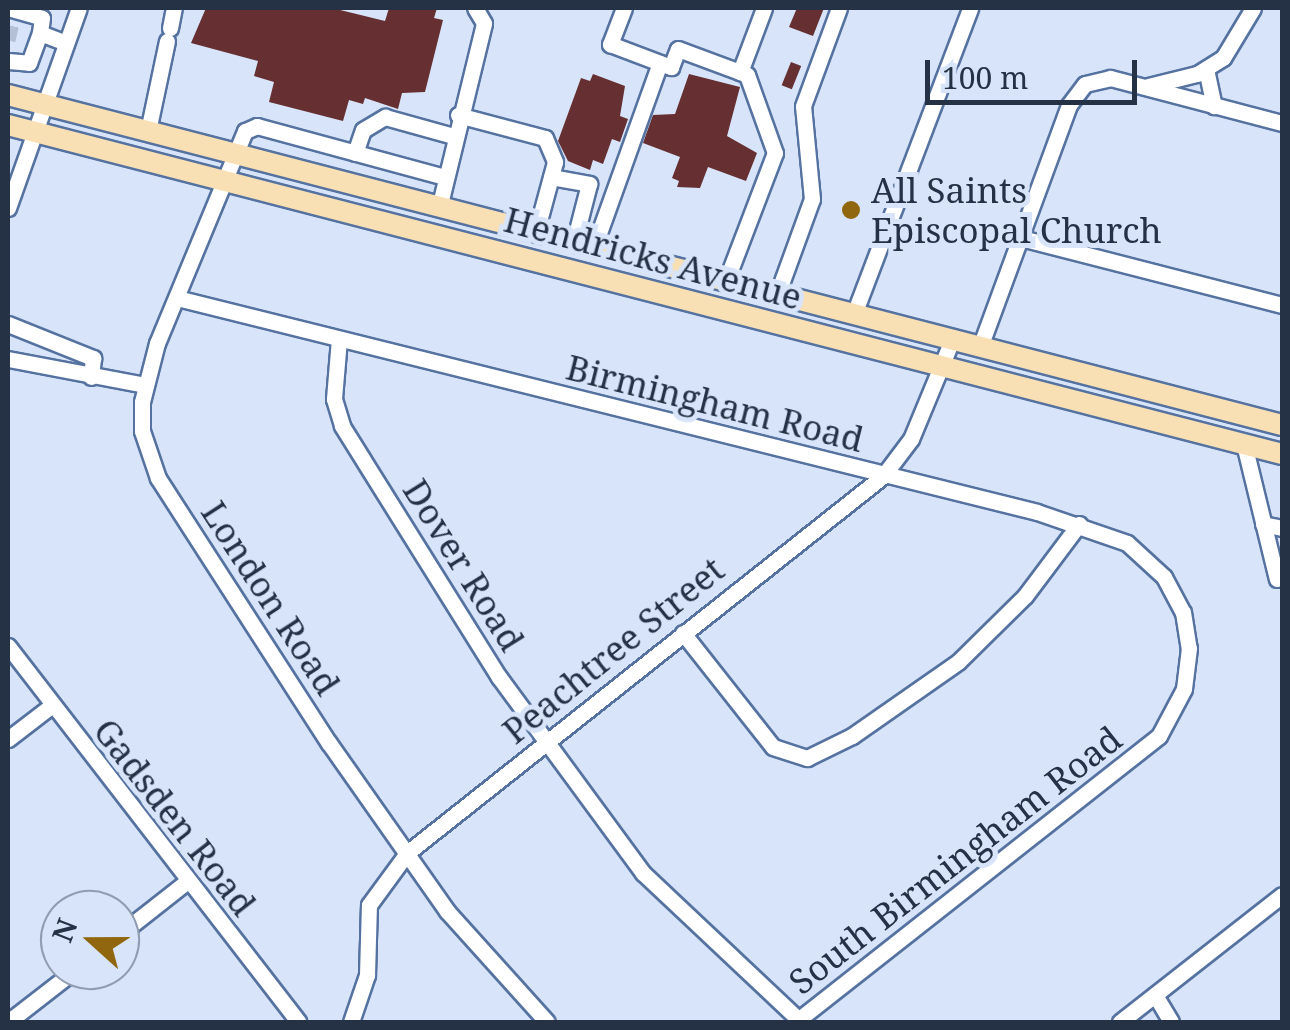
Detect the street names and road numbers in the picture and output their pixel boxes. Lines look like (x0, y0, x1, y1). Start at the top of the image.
street label: Hendricks Avenue (500, 198, 806, 318)
street label: Birmingham Road (562, 346, 868, 460)
street label: Dover Road (395, 471, 533, 659)
street label: London Road (193, 493, 349, 703)
street label: Peachtree Street (494, 548, 732, 752)
street label: Gadsden Road (85, 710, 265, 924)
street label: South Birmingham Road (781, 717, 1129, 1003)

